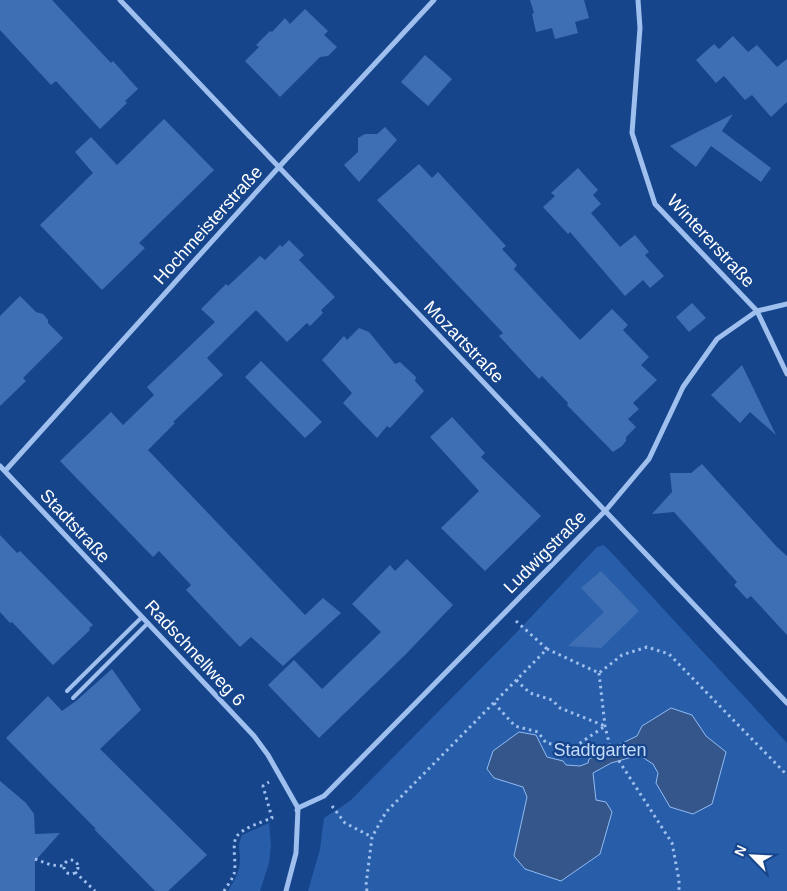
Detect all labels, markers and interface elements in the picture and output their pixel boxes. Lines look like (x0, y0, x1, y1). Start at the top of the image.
street label: Hochmeisterstraße (150, 162, 266, 288)
street label: Wintererstraße (663, 191, 759, 291)
street label: Mozartstraße (420, 297, 508, 387)
street label: Stadtstraße (36, 485, 114, 567)
street label: Ludwigstraße (500, 507, 590, 597)
street label: Radschnellweg 6 (141, 596, 249, 710)
park label: Stadtgarten (553, 740, 647, 760)
north arrow (727, 831, 777, 881)
text: N (731, 843, 749, 859)

